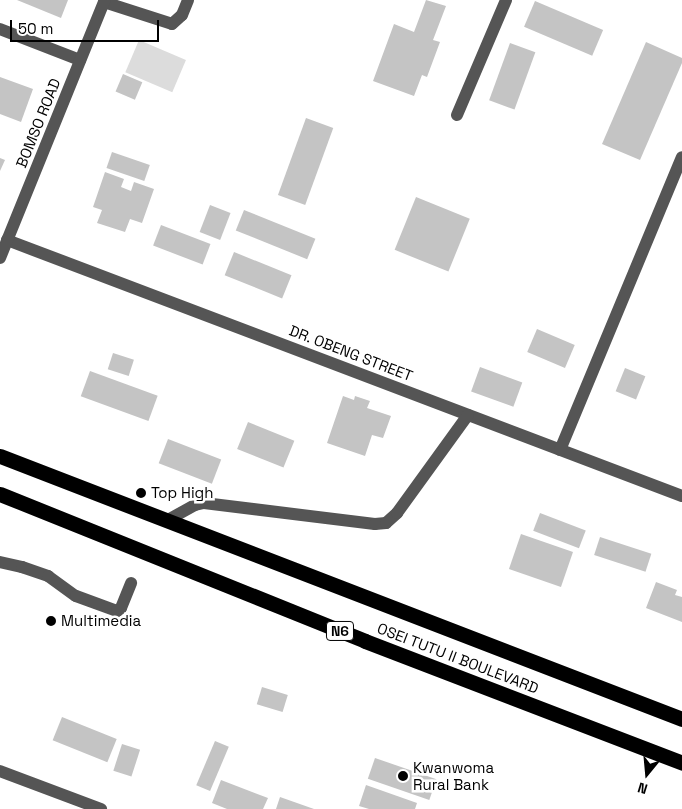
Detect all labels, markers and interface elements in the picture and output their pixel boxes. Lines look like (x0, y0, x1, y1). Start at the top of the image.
scale bar (12, 10, 161, 42)
text: 50 m (18, 19, 53, 38)
street label: BOMSO ROAD (12, 76, 64, 170)
street label: DR. OBENG STREET (286, 321, 416, 385)
place label: Top High (151, 484, 213, 502)
marker: Top High (135, 487, 147, 499)
place label: Multimedia (61, 612, 141, 630)
marker: Multimedia (45, 615, 57, 627)
street label: OSEI TUTU II BOULEVARD (375, 619, 541, 697)
road number: N6 (325, 620, 355, 642)
north arrow (622, 749, 672, 799)
place label: Kwanwoma Rural Bank (413, 758, 494, 793)
marker: Kwanwoma Rural Bank (397, 770, 409, 782)
text: N (636, 778, 650, 798)

